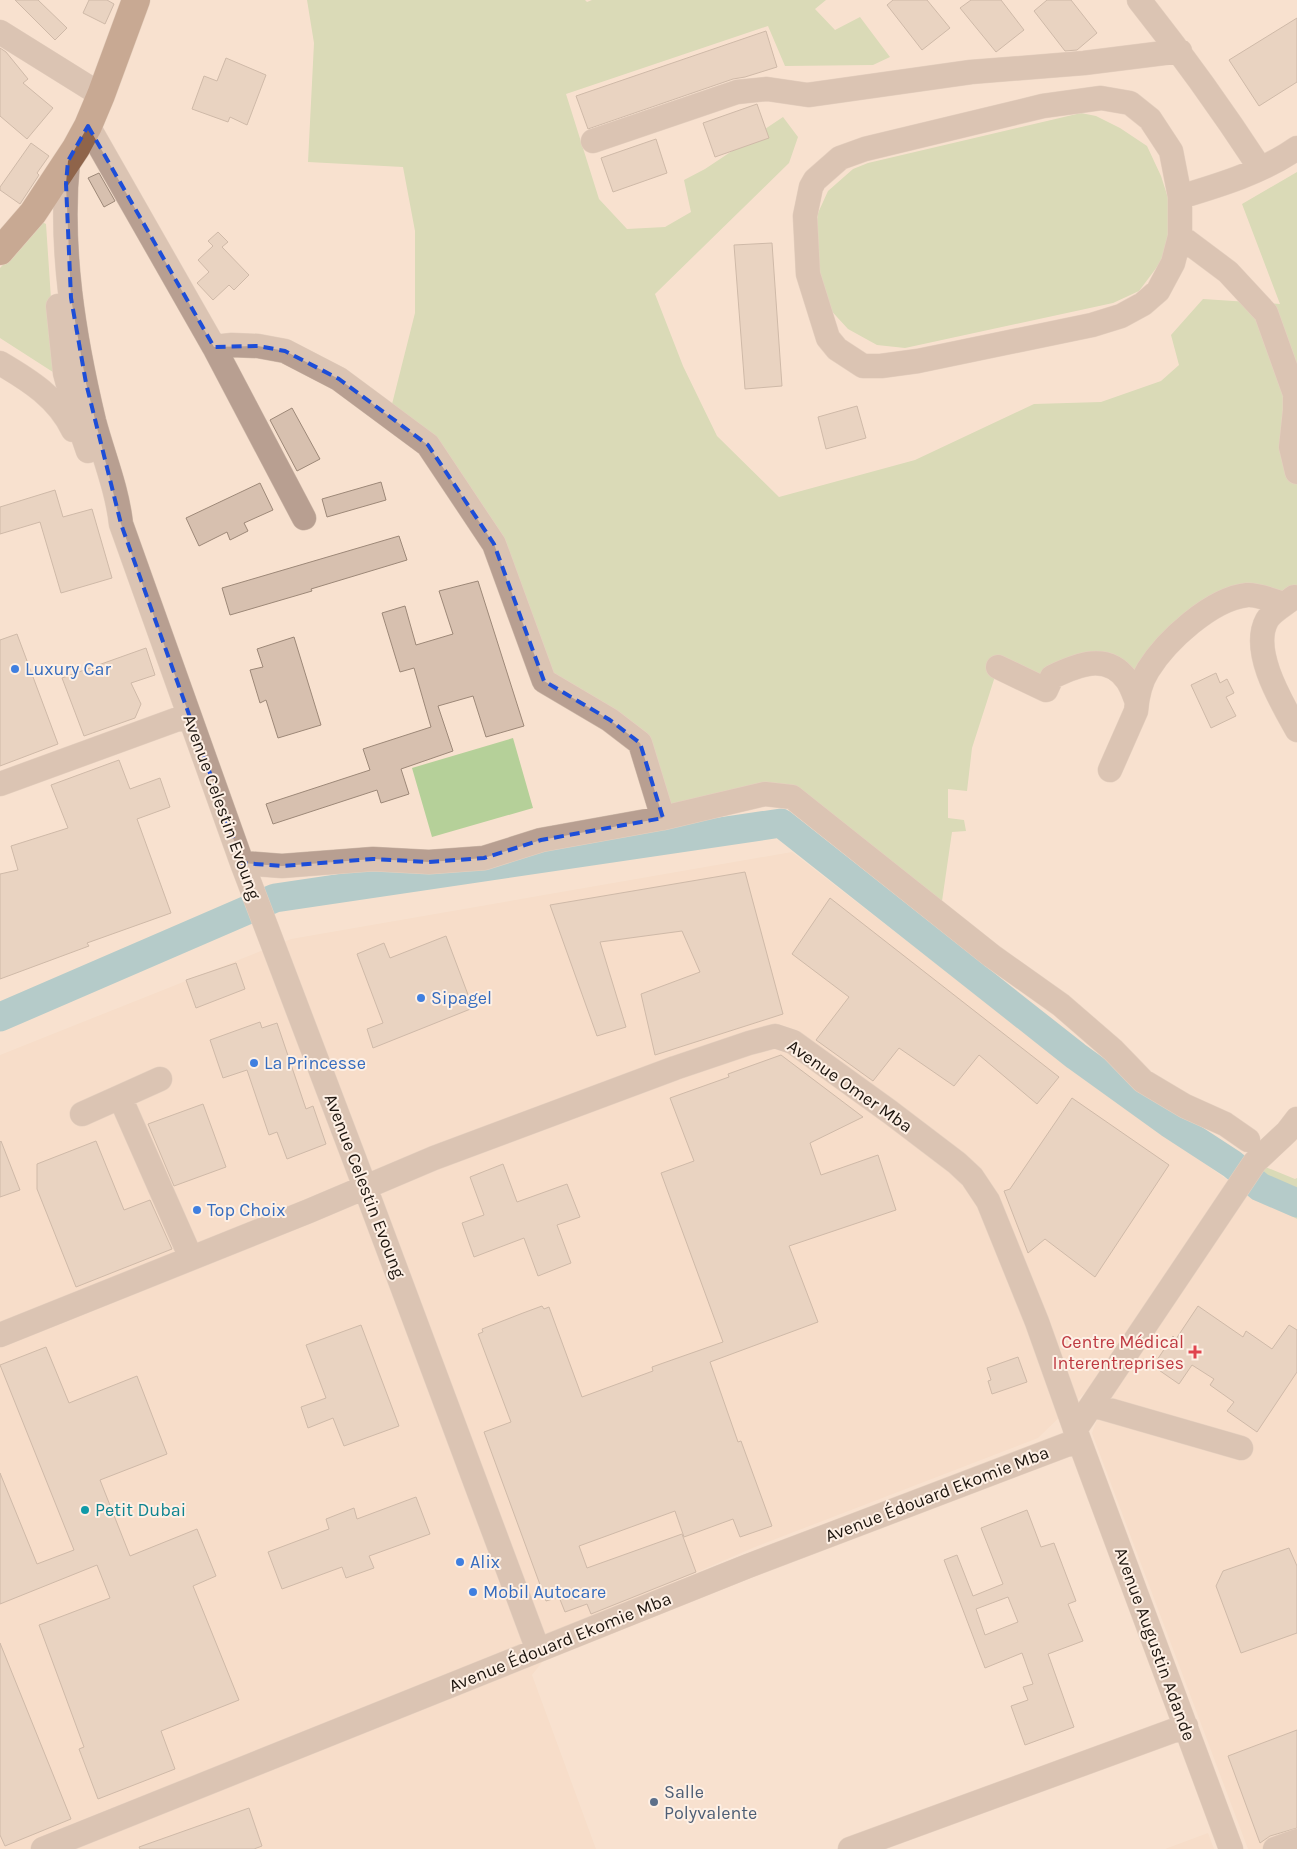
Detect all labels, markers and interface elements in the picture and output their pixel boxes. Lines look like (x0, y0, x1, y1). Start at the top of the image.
place label: Luxury Car (25, 658, 112, 680)
marker: Luxury Car (9, 663, 21, 675)
street label: Avenue Celestin Evoung (178, 711, 266, 903)
place label: Sipagel (431, 987, 492, 1009)
marker: Sipagel (415, 992, 427, 1004)
street label: Avenue Omer Mba (783, 1035, 917, 1137)
place label: La Princesse (264, 1052, 366, 1074)
marker: La Princesse (248, 1057, 260, 1069)
street label: Avenue Celestin Evoung (320, 1091, 410, 1281)
place label: Top Choix (207, 1199, 286, 1221)
marker: Top Choix (191, 1204, 203, 1216)
place label: Centre Médical Interentreprises (1052, 1331, 1184, 1374)
marker: Centre Médical Interentreprises (1188, 1345, 1202, 1359)
street label: Avenue Édouard Ekomie Mba (822, 1440, 1052, 1547)
place label: Petit Dubai (95, 1499, 186, 1521)
marker: Petit Dubai (79, 1504, 91, 1516)
street label: Avenue Augustin Adande (1110, 1544, 1200, 1744)
place label: Alix (470, 1551, 500, 1573)
marker: Alix (454, 1556, 466, 1568)
place label: Mobil Autocare (483, 1581, 606, 1603)
street label: Avenue Édouard Ekomie Mba (445, 1586, 674, 1697)
marker: Mobil Autocare (467, 1586, 479, 1598)
place label: Salle Polyvalente (664, 1781, 757, 1824)
marker: Salle Polyvalente (648, 1796, 660, 1808)

